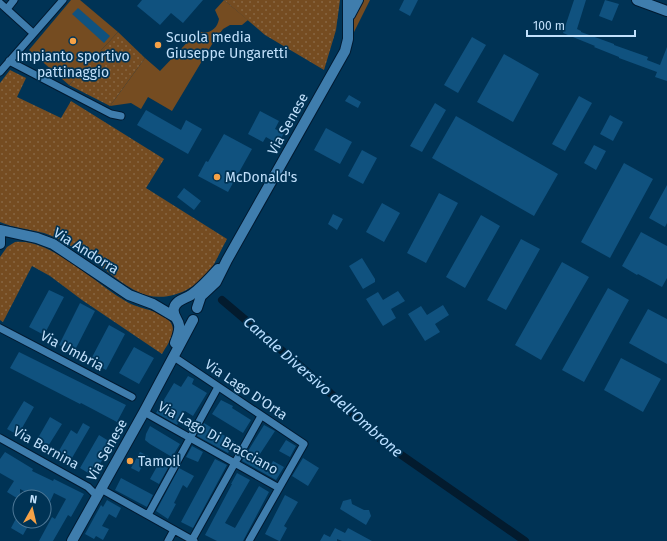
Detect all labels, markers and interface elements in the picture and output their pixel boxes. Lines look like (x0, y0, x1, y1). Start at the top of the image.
scale bar (527, 12, 635, 38)
text: 100 m (533, 19, 565, 33)
place label: Scuola media Giuseppe Ungaretti (166, 29, 288, 62)
marker: Impianto sportivo pattinaggio (68, 36, 78, 46)
marker: Scuola media Giuseppe Ungaretti (153, 40, 163, 50)
place label: Impianto sportivo pattinaggio (16, 48, 130, 81)
street label: Via Senese (264, 90, 312, 158)
place label: McDonald's (225, 169, 298, 186)
marker: McDonald's (212, 172, 222, 182)
street label: Via Andorra (50, 224, 122, 278)
water label: Canale Diversivo dell'Ombrone (240, 313, 406, 461)
street label: Via Umbria (37, 327, 107, 375)
street label: Via Lago D'Orta (201, 356, 291, 424)
street label: Via Lago Di Bracciano (155, 398, 281, 478)
street label: Via Senese (83, 416, 131, 484)
street label: Via Bernina (10, 423, 82, 473)
place label: Tamoil (138, 453, 180, 470)
marker: Tamoil (125, 456, 135, 466)
north arrow (12, 489, 52, 529)
text: N (29, 493, 38, 507)

